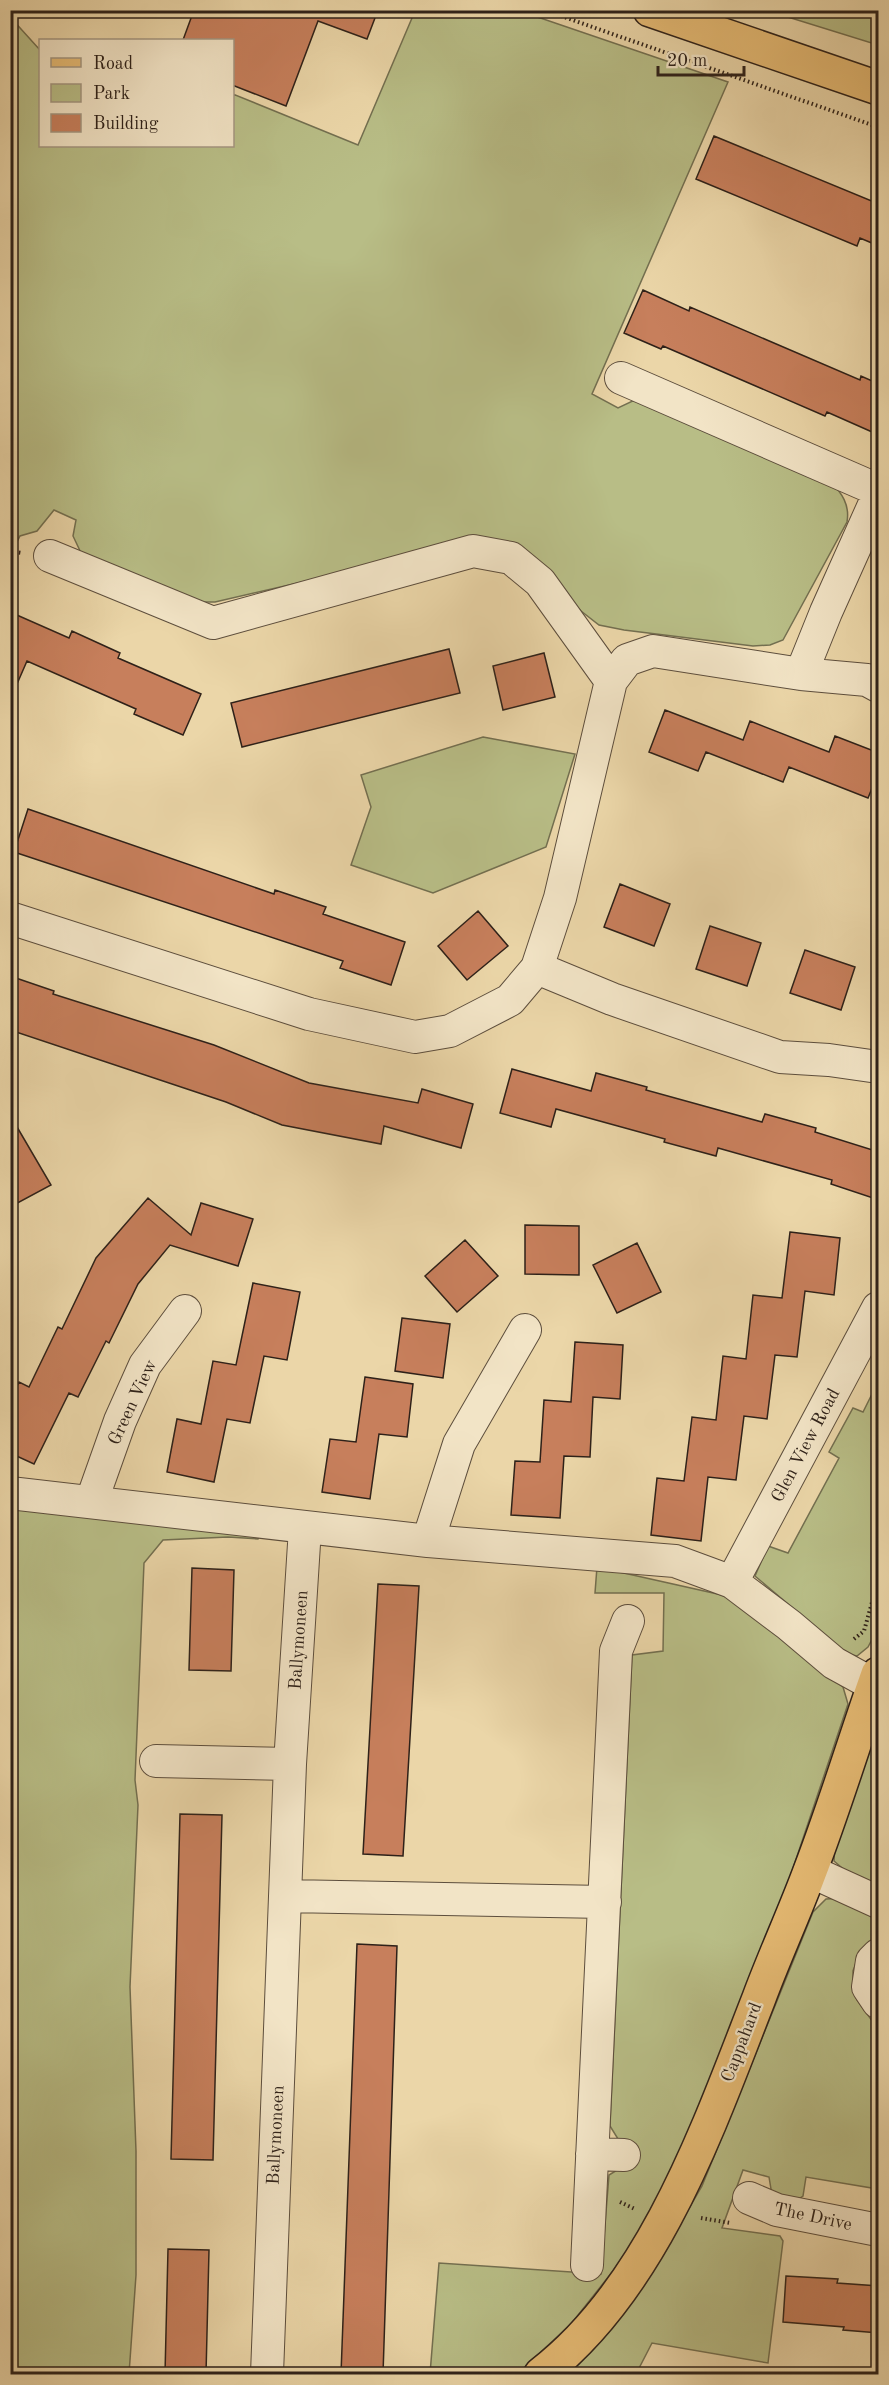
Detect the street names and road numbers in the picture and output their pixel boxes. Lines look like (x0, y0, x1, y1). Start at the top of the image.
street label: Green View (105, 1357, 160, 1448)
street label: Glen View Road (768, 1386, 843, 1505)
street label: Ballymoneen (287, 1589, 311, 1690)
street label: Cappahard (718, 2000, 765, 2085)
street label: Ballymoneen (264, 2084, 288, 2185)
street label: The Drive (772, 2200, 853, 2234)

